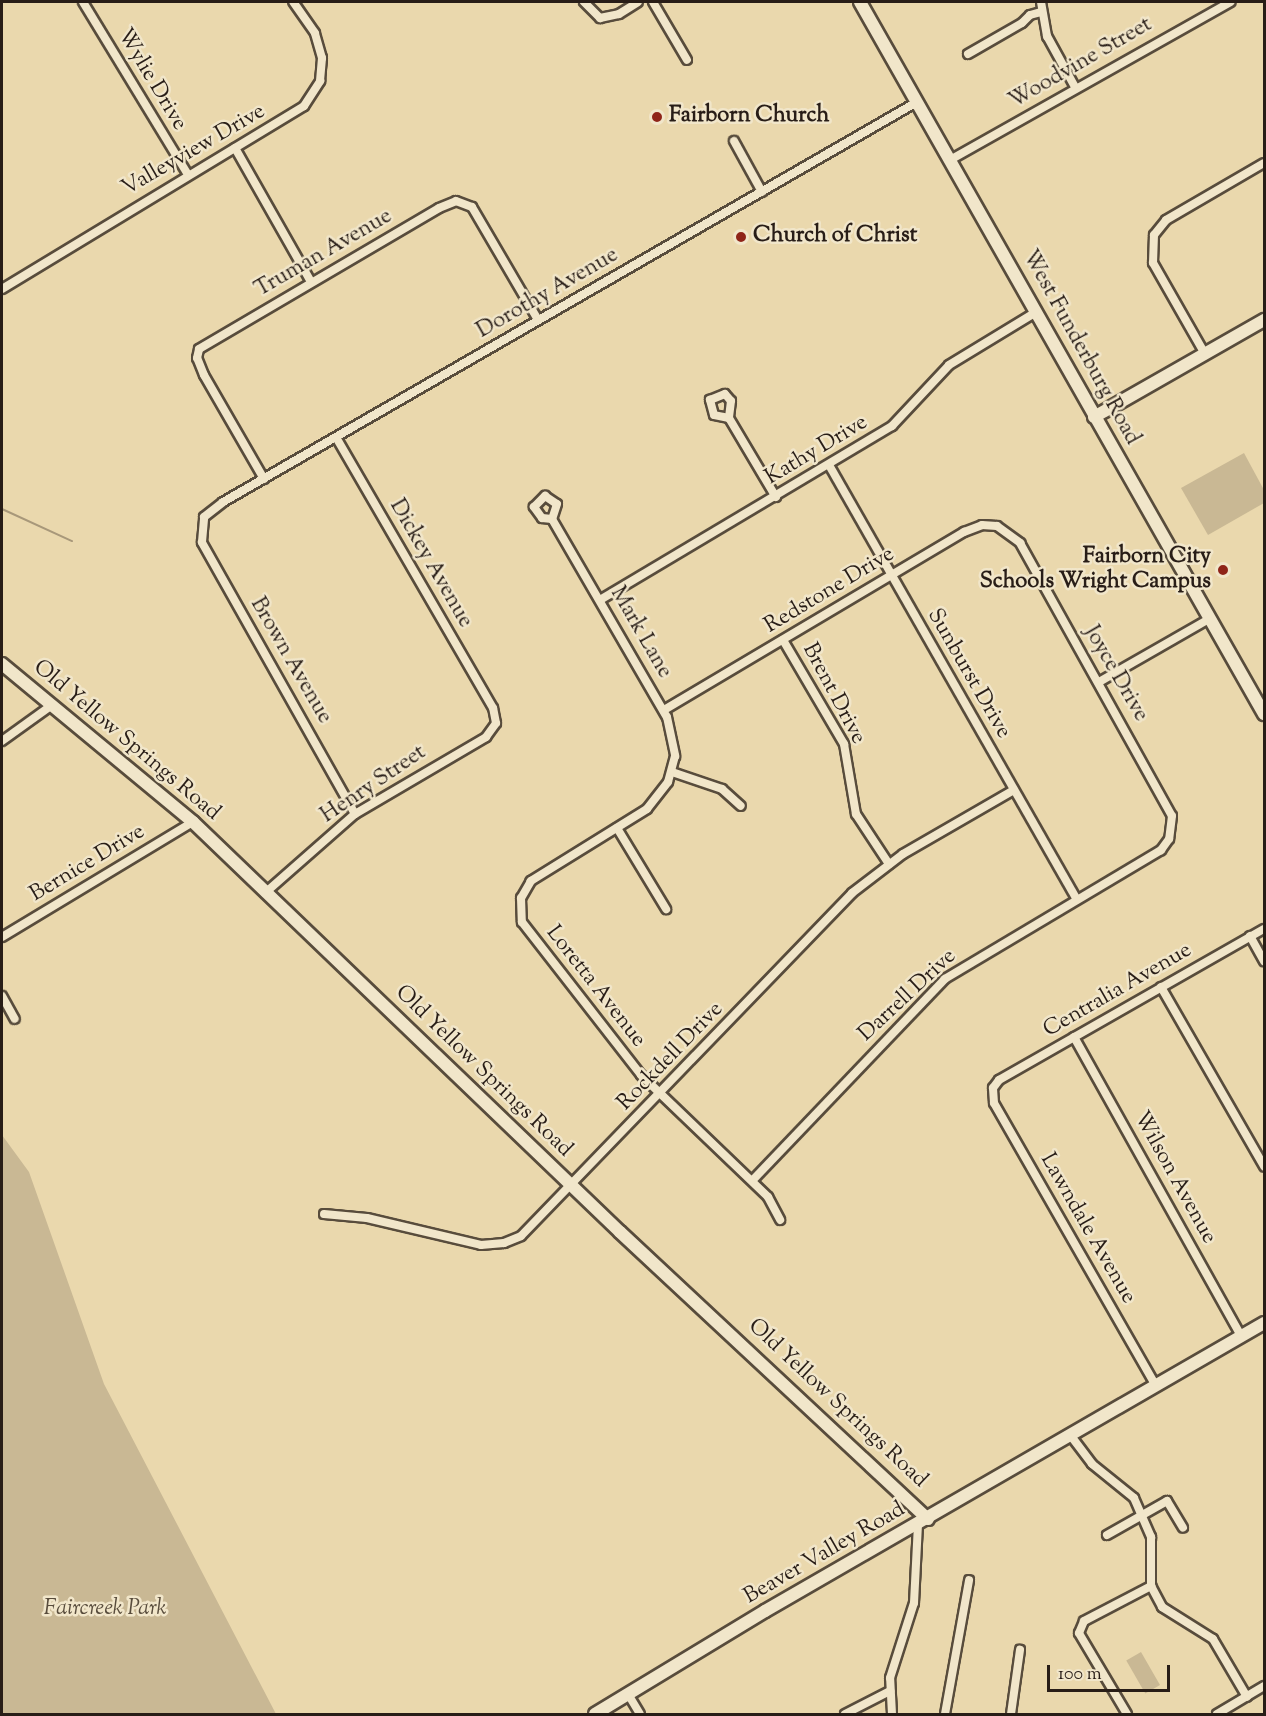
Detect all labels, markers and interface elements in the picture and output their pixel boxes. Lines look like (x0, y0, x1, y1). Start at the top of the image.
street label: Woodvine Street (1005, 12, 1157, 116)
street label: Wylie Drive (110, 24, 192, 136)
street label: Valleyview Drive (118, 99, 270, 203)
place label: Fairborn Church (669, 104, 829, 130)
marker: Fairborn Church (650, 110, 664, 124)
street label: Truman Avenue (251, 204, 397, 304)
place label: Church of Christ (753, 224, 917, 250)
marker: Church of Christ (734, 230, 748, 244)
street label: Dorothy Avenue (473, 243, 623, 345)
street label: West Funderburg Road (1015, 246, 1145, 450)
street label: Kathy Drive (761, 410, 873, 492)
street label: Dickey Avenue (383, 495, 477, 633)
street label: Redstone Drive (760, 542, 900, 640)
place label: Fairborn City Schools Wright Campus (980, 544, 1211, 596)
marker: Fairborn City Schools Wright Campus (1216, 563, 1230, 577)
street label: Mark Lane (603, 583, 677, 683)
street label: Brown Avenue (243, 593, 337, 729)
street label: Sunburst Drive (920, 604, 1016, 744)
street label: Joyce Drive (1077, 621, 1153, 727)
street label: Brent Drive (795, 639, 871, 749)
street label: Old Yellow Springs Road (27, 655, 225, 827)
street label: Henry Street (316, 740, 432, 830)
street label: Bernice Drive (26, 819, 150, 909)
street label: Loretta Avenue (539, 921, 651, 1053)
street label: Centralia Avenue (1039, 938, 1197, 1044)
street label: Darrell Drive (854, 944, 962, 1048)
street label: Old Yellow Springs Road (389, 980, 577, 1164)
street label: Rockdell Drive (613, 997, 729, 1117)
street label: Wilson Avenue (1127, 1107, 1221, 1249)
street label: Lawndale Avenue (1033, 1149, 1141, 1309)
street label: Old Yellow Springs Road (742, 1314, 932, 1494)
street label: Beaver Valley Road (740, 1497, 910, 1611)
park label: Faircreek Park (44, 1597, 166, 1623)
scale bar (1050, 1653, 1173, 1691)
text: 100 m (1058, 1662, 1102, 1688)

